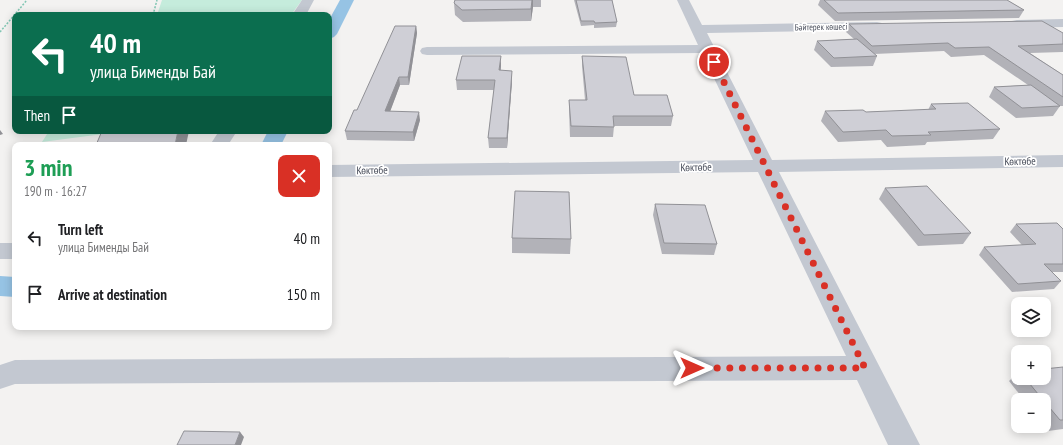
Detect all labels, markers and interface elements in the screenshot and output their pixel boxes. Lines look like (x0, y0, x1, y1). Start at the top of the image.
street label: Бәйтерек көшесі (795, 21, 847, 32)
text: 40 m (90, 24, 141, 61)
icon: left (24, 28, 76, 80)
pin (697, 45, 731, 79)
icon: arrive (703, 51, 725, 73)
text: улица Бименды Бай (90, 60, 216, 83)
icon: arrive (58, 104, 80, 126)
text: Then (24, 106, 50, 125)
text: 3 min (24, 152, 72, 183)
street label: Көктөбе (1004, 154, 1036, 168)
button: close (278, 155, 320, 197)
street label: Көктөбе (680, 160, 712, 174)
street label: Көктөбе (356, 163, 388, 177)
text: 190 m · 16:27 (24, 183, 87, 200)
text: Turn left (58, 220, 103, 239)
icon: left (24, 227, 46, 249)
text: 40 m (294, 229, 320, 248)
text: улица Бименды Бай (58, 239, 149, 256)
icon: arrive (24, 283, 46, 305)
text: Arrive at destination (58, 285, 167, 304)
text: 150 m (287, 285, 320, 304)
map controls (1011, 297, 1051, 433)
button: layers (1011, 297, 1051, 337)
button: + (1011, 345, 1051, 385)
position arrow (671, 347, 713, 389)
button: − (1011, 393, 1051, 433)

